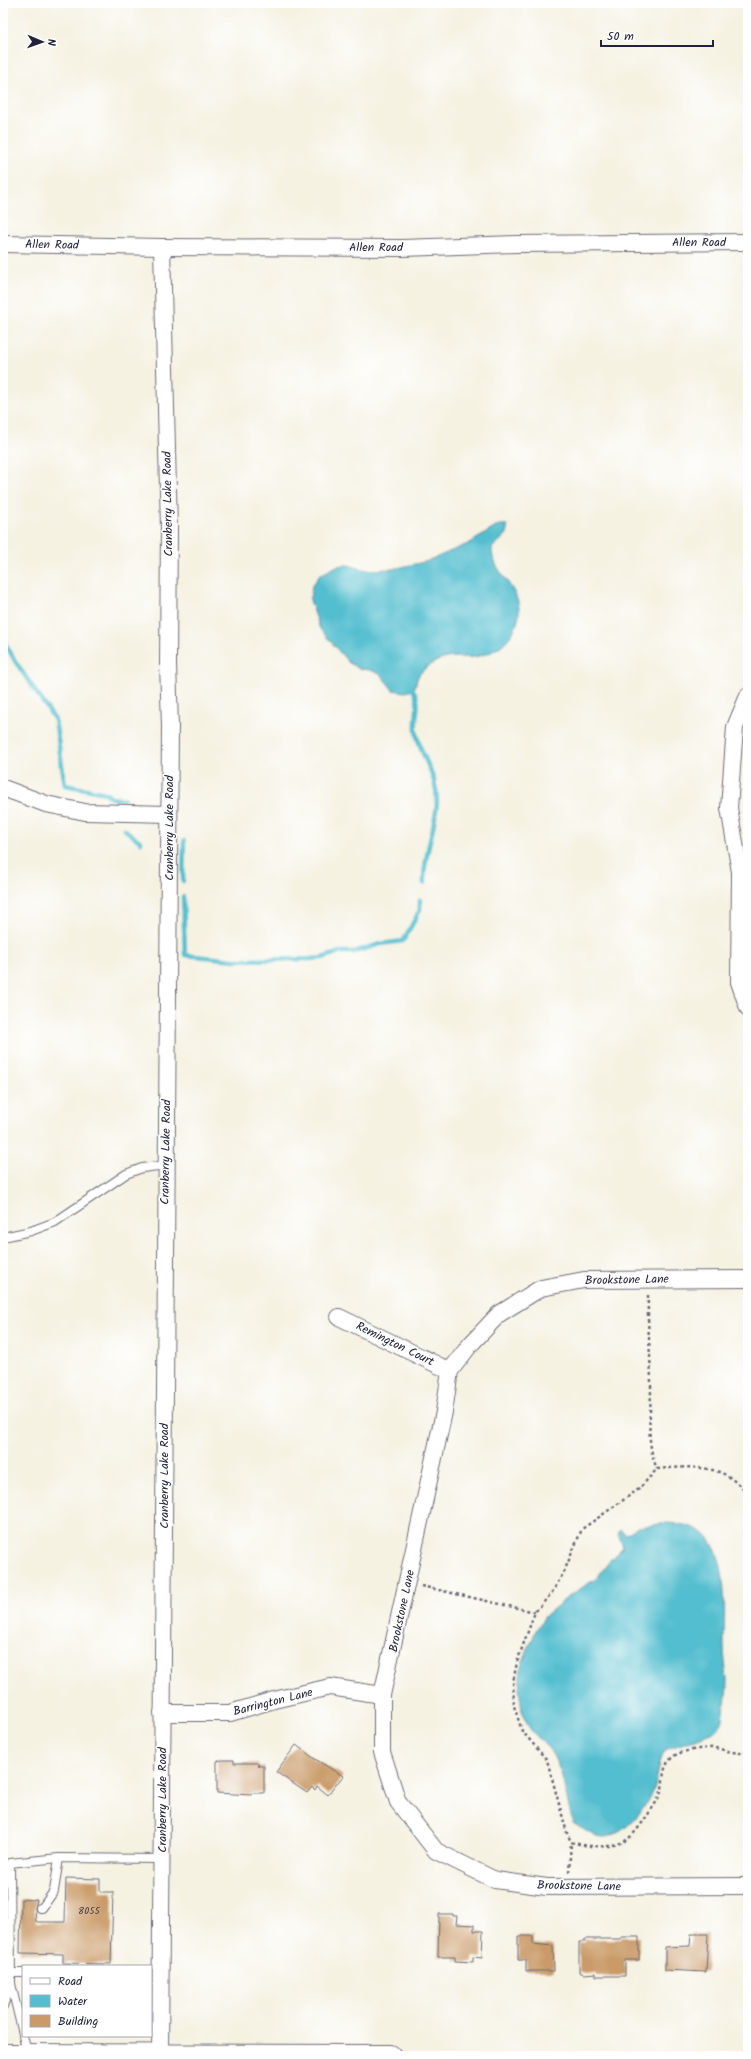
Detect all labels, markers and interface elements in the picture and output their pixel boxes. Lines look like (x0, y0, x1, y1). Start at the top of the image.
north arrow (22, 22, 62, 62)
scale bar (601, 22, 713, 48)
text: 50 m (607, 27, 634, 46)
text: N (42, 39, 60, 46)
street label: Allen Road (672, 233, 727, 252)
street label: Allen Road (25, 235, 80, 255)
street label: Allen Road (349, 238, 404, 257)
street label: Cranberry Lake Road (158, 450, 178, 557)
street label: Cranberry Lake Road (160, 774, 179, 881)
street label: Cranberry Lake Road (156, 1098, 176, 1205)
street label: Brookstone Lane (585, 1270, 670, 1290)
street label: Remington Court (353, 1317, 438, 1371)
street label: Cranberry Lake Road (155, 1422, 174, 1529)
street label: Brookstone Lane (384, 1567, 420, 1654)
street label: Barrington Lane (231, 1683, 315, 1721)
street label: Cranberry Lake Road (153, 1746, 172, 1853)
street label: Brookstone Lane (537, 1876, 622, 1896)
house number: 8055 (78, 1903, 101, 1919)
legend (22, 1965, 152, 2037)
text: Road (58, 1972, 83, 1991)
text: Water (58, 1992, 88, 2011)
text: Building (58, 2012, 98, 2031)

